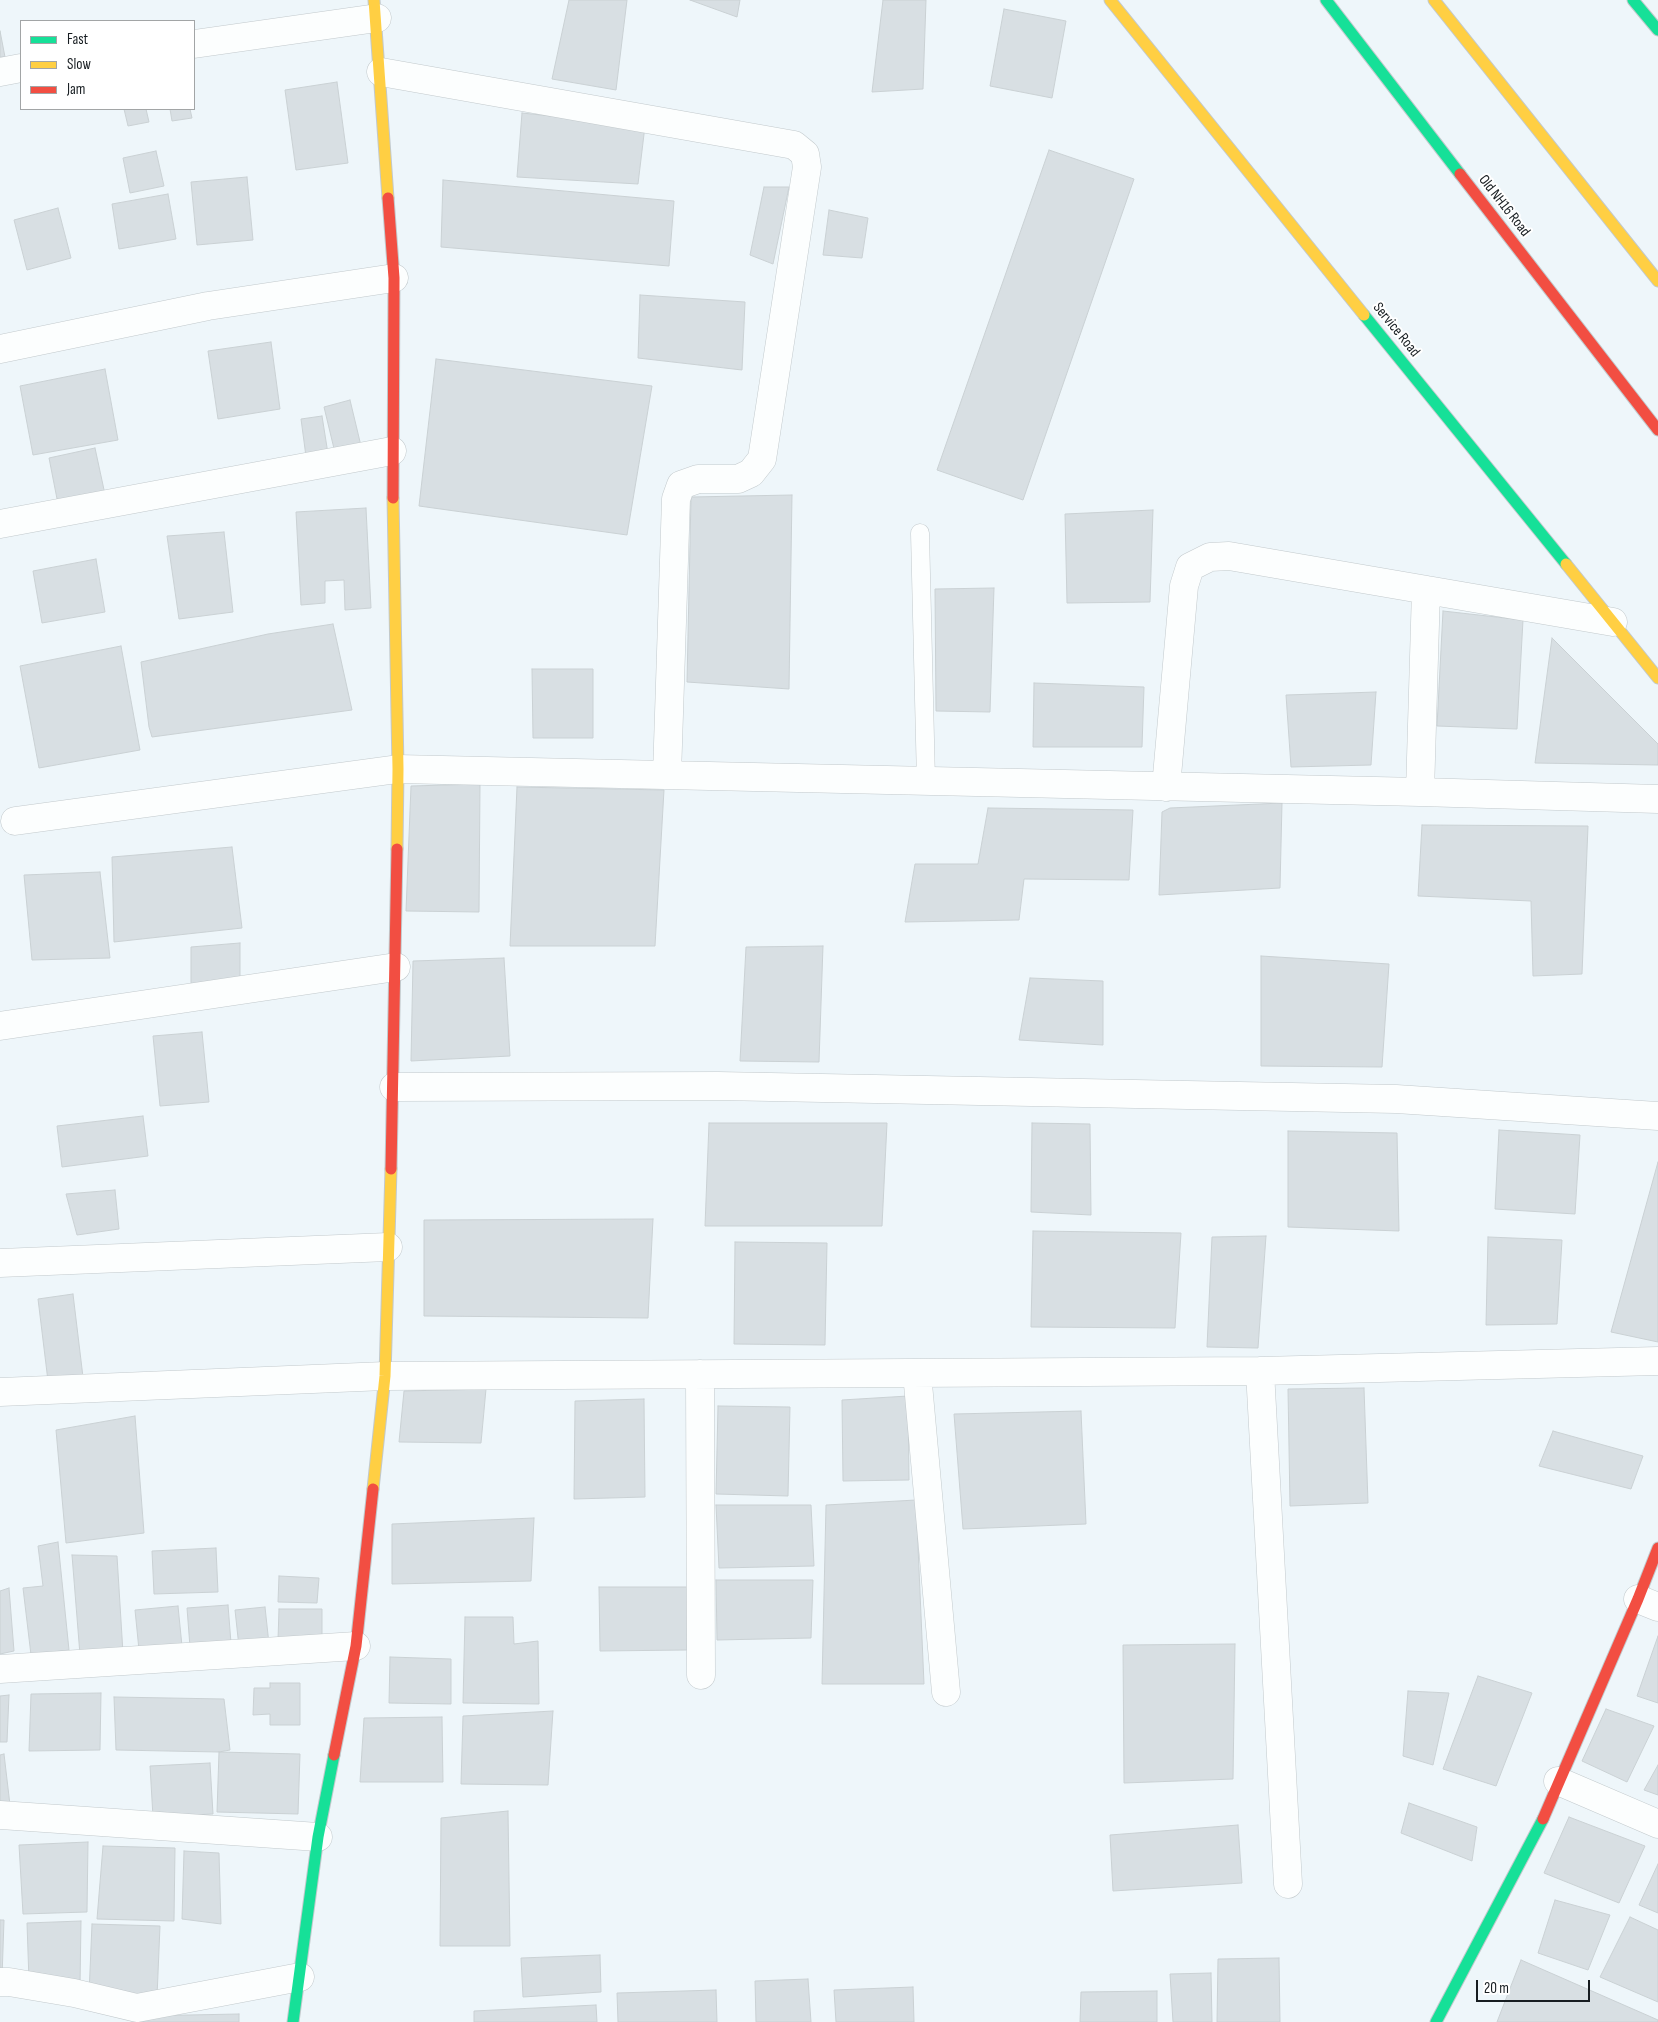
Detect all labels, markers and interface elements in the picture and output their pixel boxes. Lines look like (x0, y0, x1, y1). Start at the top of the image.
legend (20, 20, 195, 110)
text: Fast (67, 30, 88, 49)
text: Slow (67, 55, 91, 74)
text: Jam (67, 80, 85, 99)
street label: Old NH16 Road (1474, 172, 1534, 240)
street label: Service Road (1369, 299, 1423, 361)
scale bar (1478, 1970, 1592, 2002)
text: 20 m (1484, 1979, 1509, 1998)

